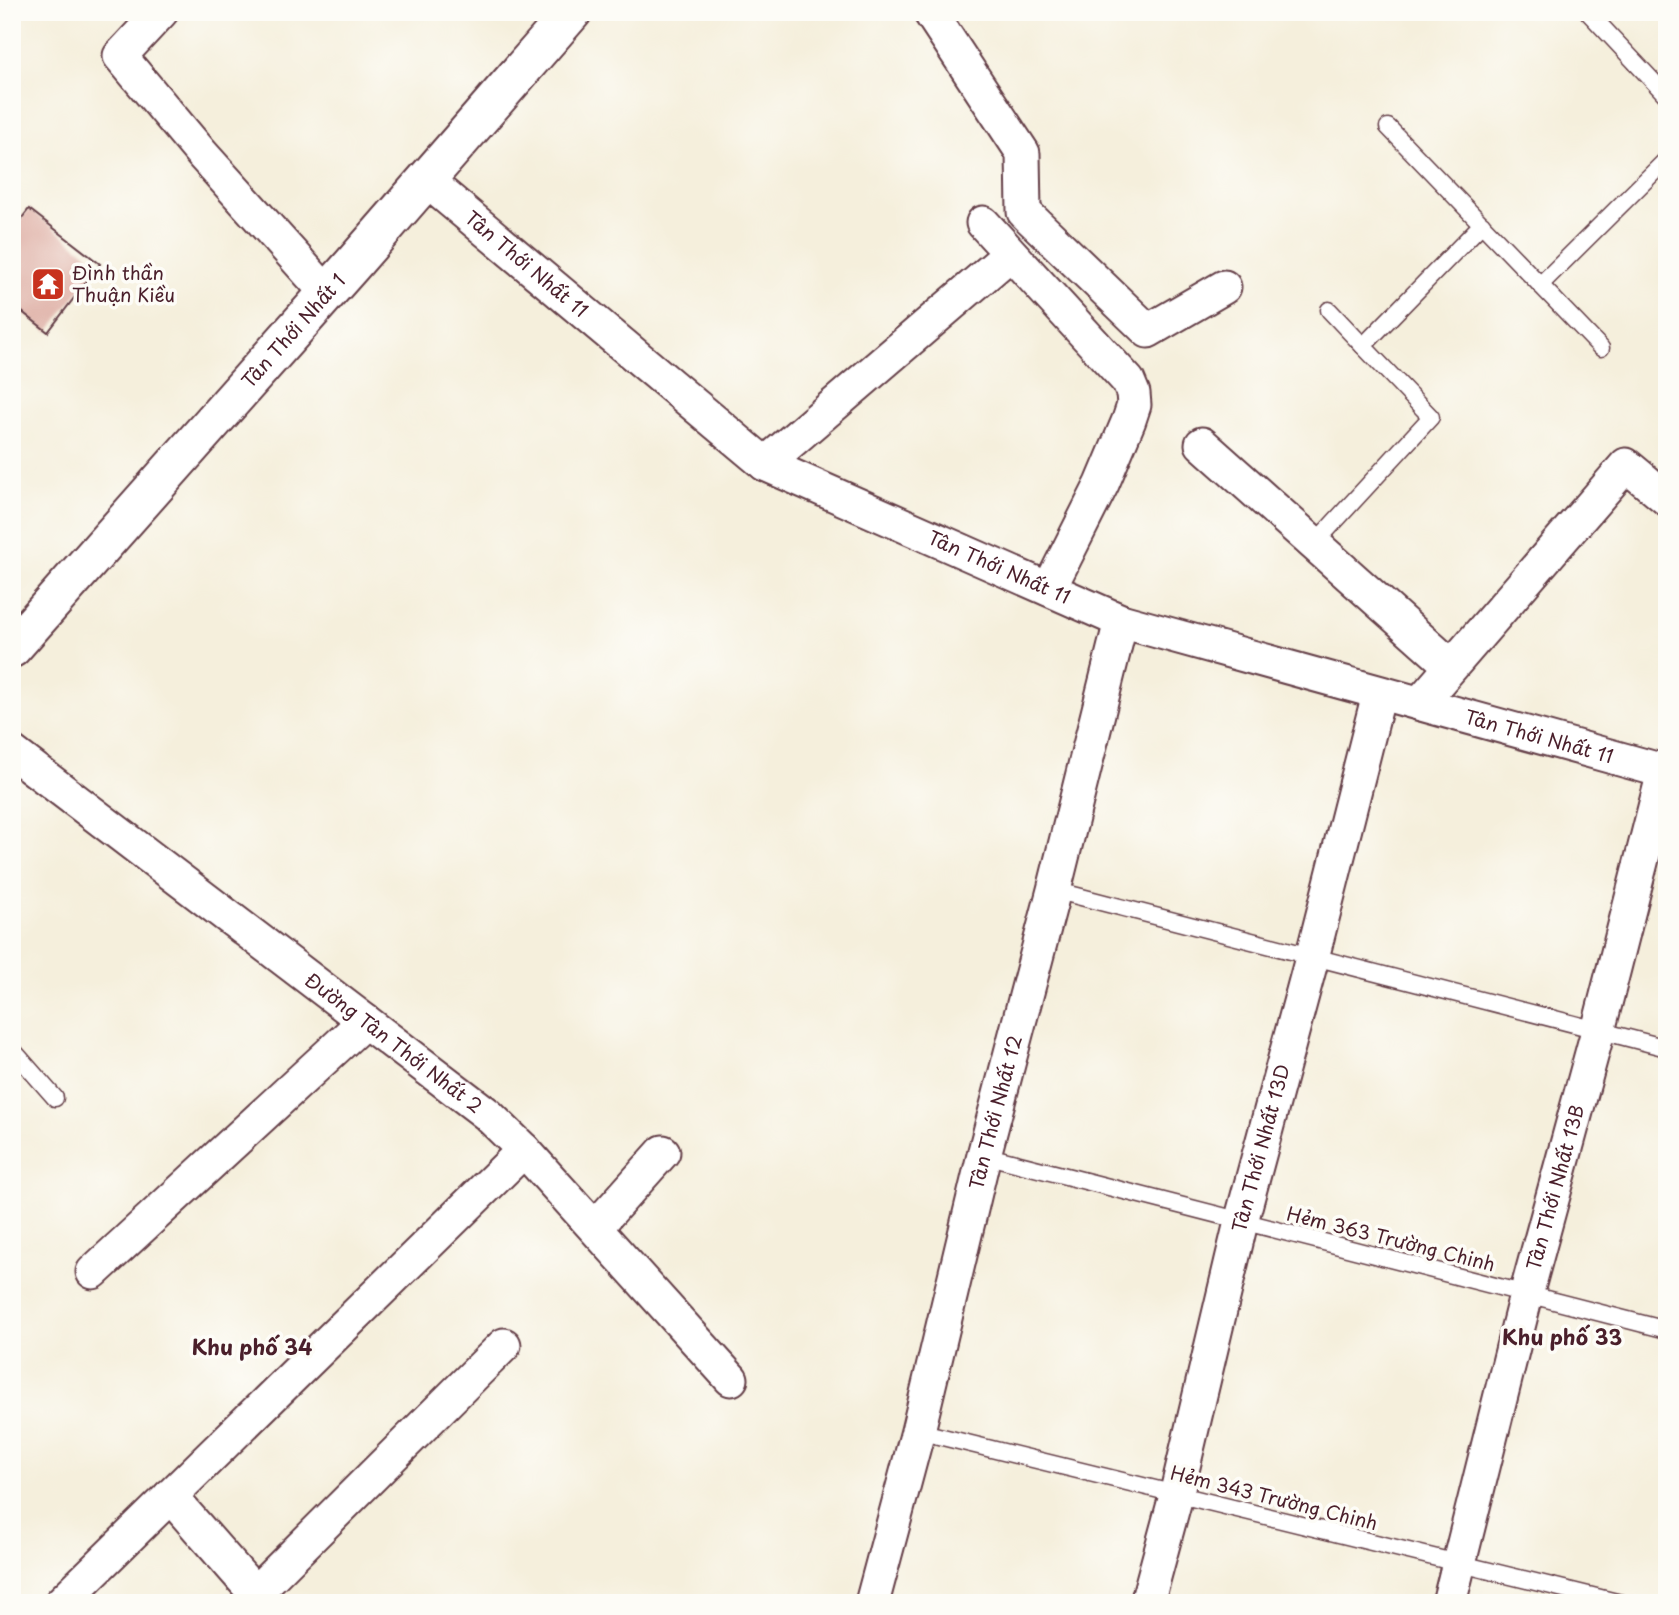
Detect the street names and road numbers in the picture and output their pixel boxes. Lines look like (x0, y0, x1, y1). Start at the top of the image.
street label: Tân Thới Nhất 11 (459, 204, 595, 323)
street label: Tân Thới Nhất 1 (234, 267, 351, 394)
street label: Tân Thới Nhất 11 (924, 523, 1075, 610)
street label: Tân Thới Nhất 11 (1462, 702, 1617, 770)
street label: Đường Tân Thới Nhất 2 (300, 965, 489, 1119)
street label: Tân Thới Nhất 12 (961, 1032, 1028, 1192)
street label: Tân Thới Nhất 13D (1224, 1061, 1296, 1235)
street label: Tân Thới Nhất 13B (1518, 1101, 1590, 1273)
street label: Hẻm 363 Trường Chinh (1284, 1199, 1498, 1277)
street label: Hẻm 343 Trường Chinh (1168, 1458, 1381, 1536)

